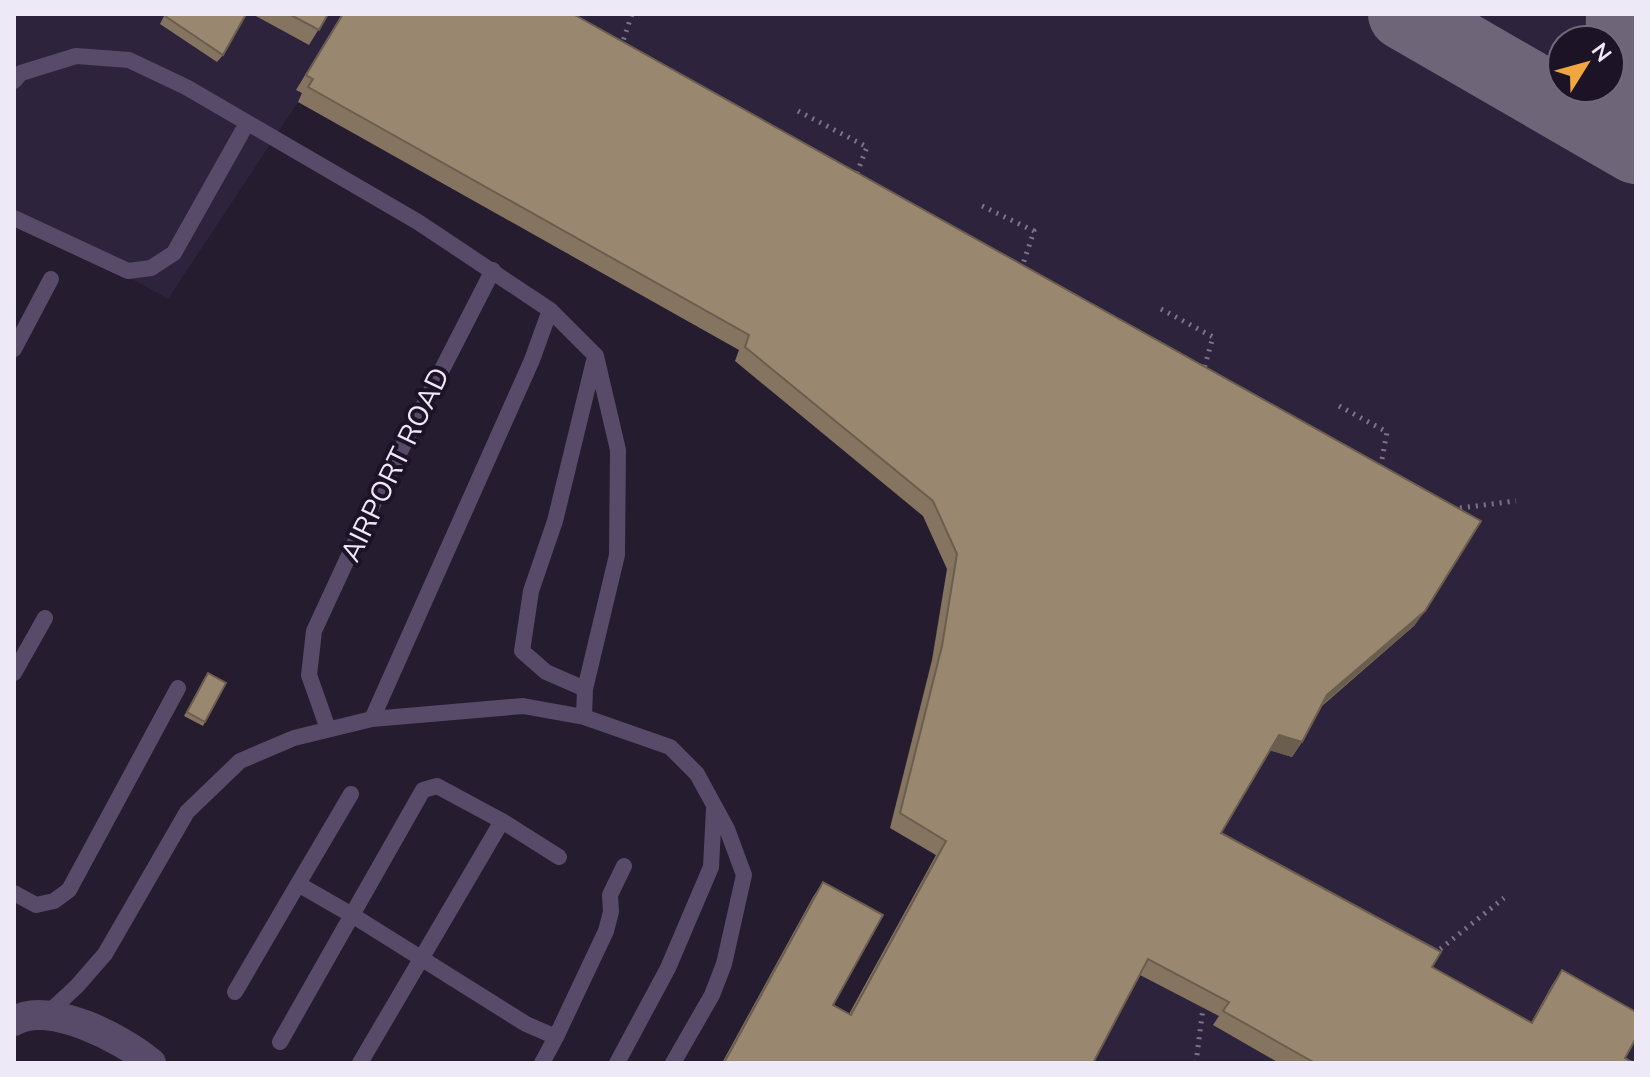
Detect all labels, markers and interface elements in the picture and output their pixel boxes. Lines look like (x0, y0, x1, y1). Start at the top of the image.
north arrow (1546, 24, 1626, 104)
text: N (1586, 37, 1618, 67)
street label: AIRPORT ROAD (332, 361, 456, 567)

